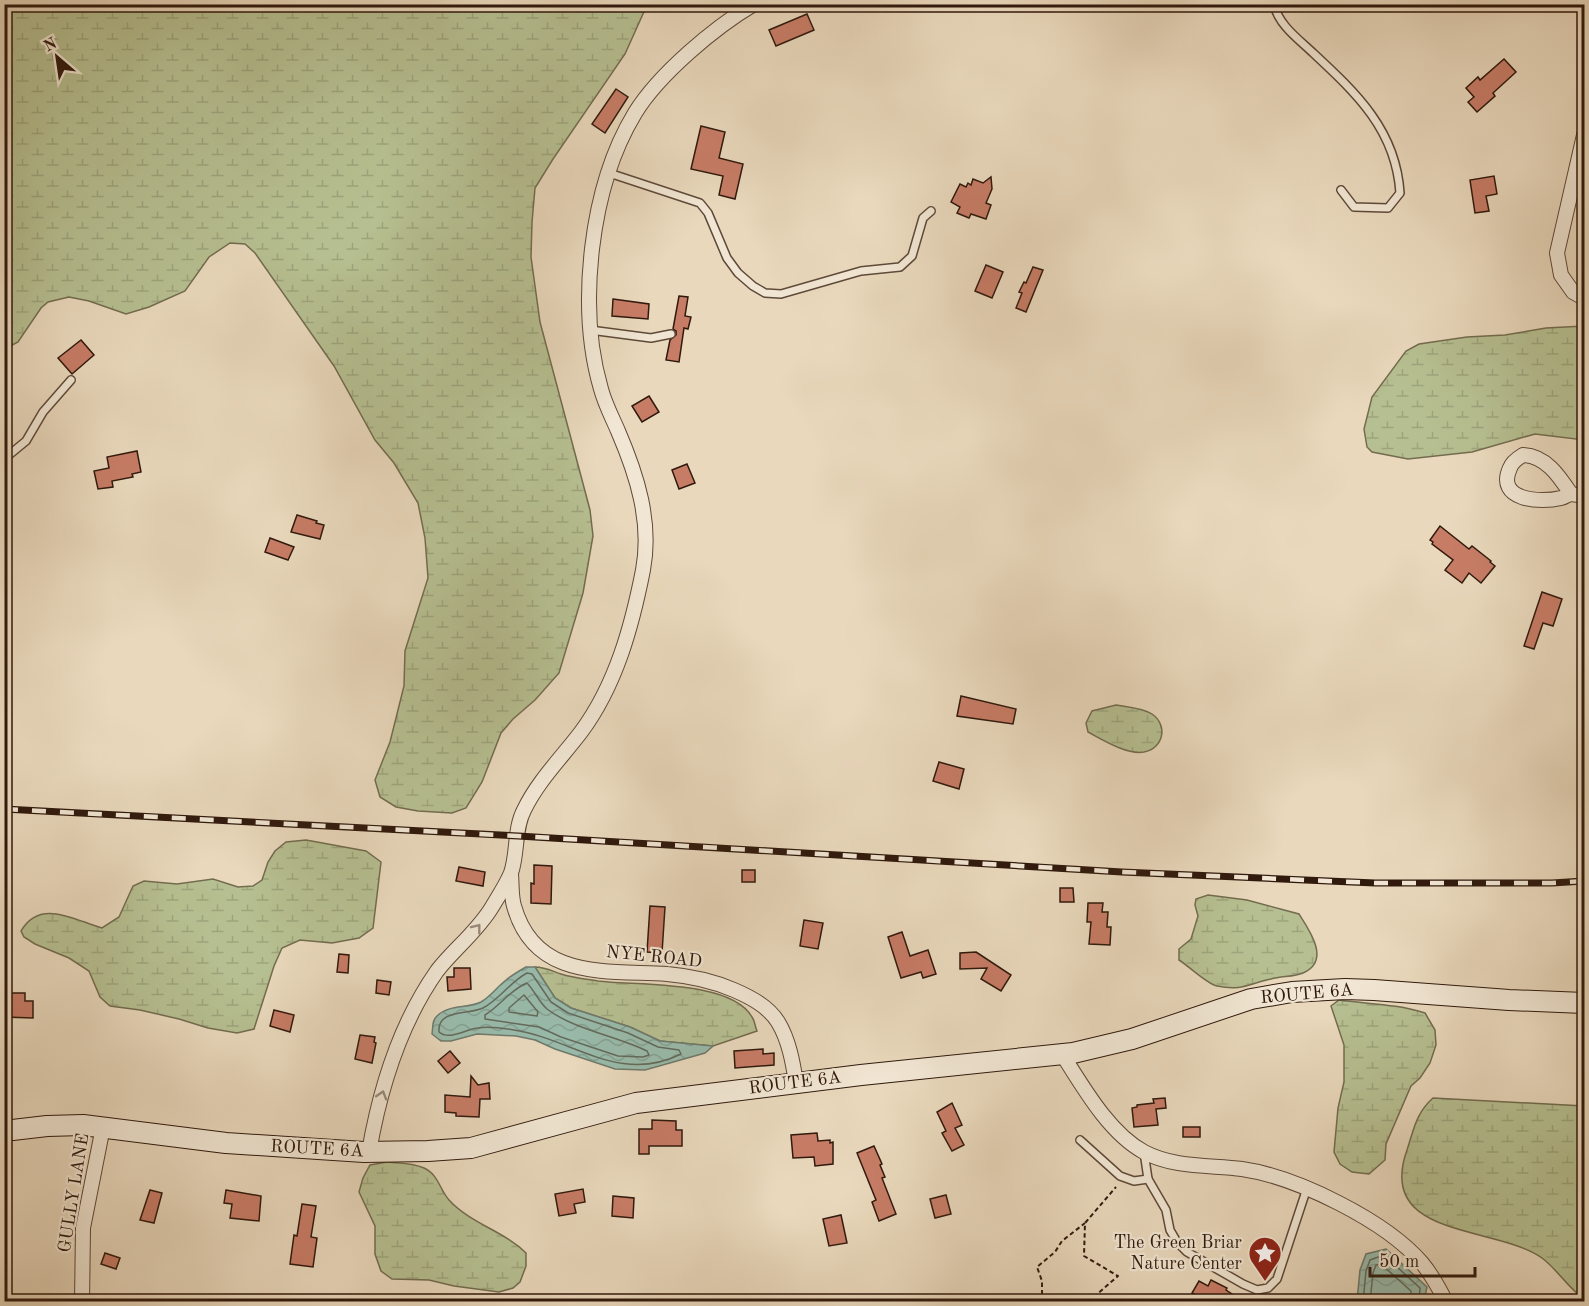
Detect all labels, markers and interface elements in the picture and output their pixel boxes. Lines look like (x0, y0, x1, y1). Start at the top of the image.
north arrow (27, 27, 87, 87)
text: N (41, 35, 61, 56)
one-way arrow (469, 924, 480, 935)
street label: NYE ROAD (605, 943, 703, 971)
street label: ROUTE 6A (1260, 981, 1355, 1007)
street label: ROUTE 6A (747, 1068, 843, 1098)
one-way arrow (375, 1090, 387, 1101)
street label: GULLY LANE (56, 1132, 92, 1254)
street label: ROUTE 6A (270, 1138, 364, 1160)
place label: The Green Briar Nature Center (1113, 1234, 1243, 1273)
place icon: The Green Briar Nature Center (1247, 1235, 1283, 1282)
scale bar (1370, 1240, 1475, 1278)
text: 50 m (1379, 1253, 1419, 1271)

